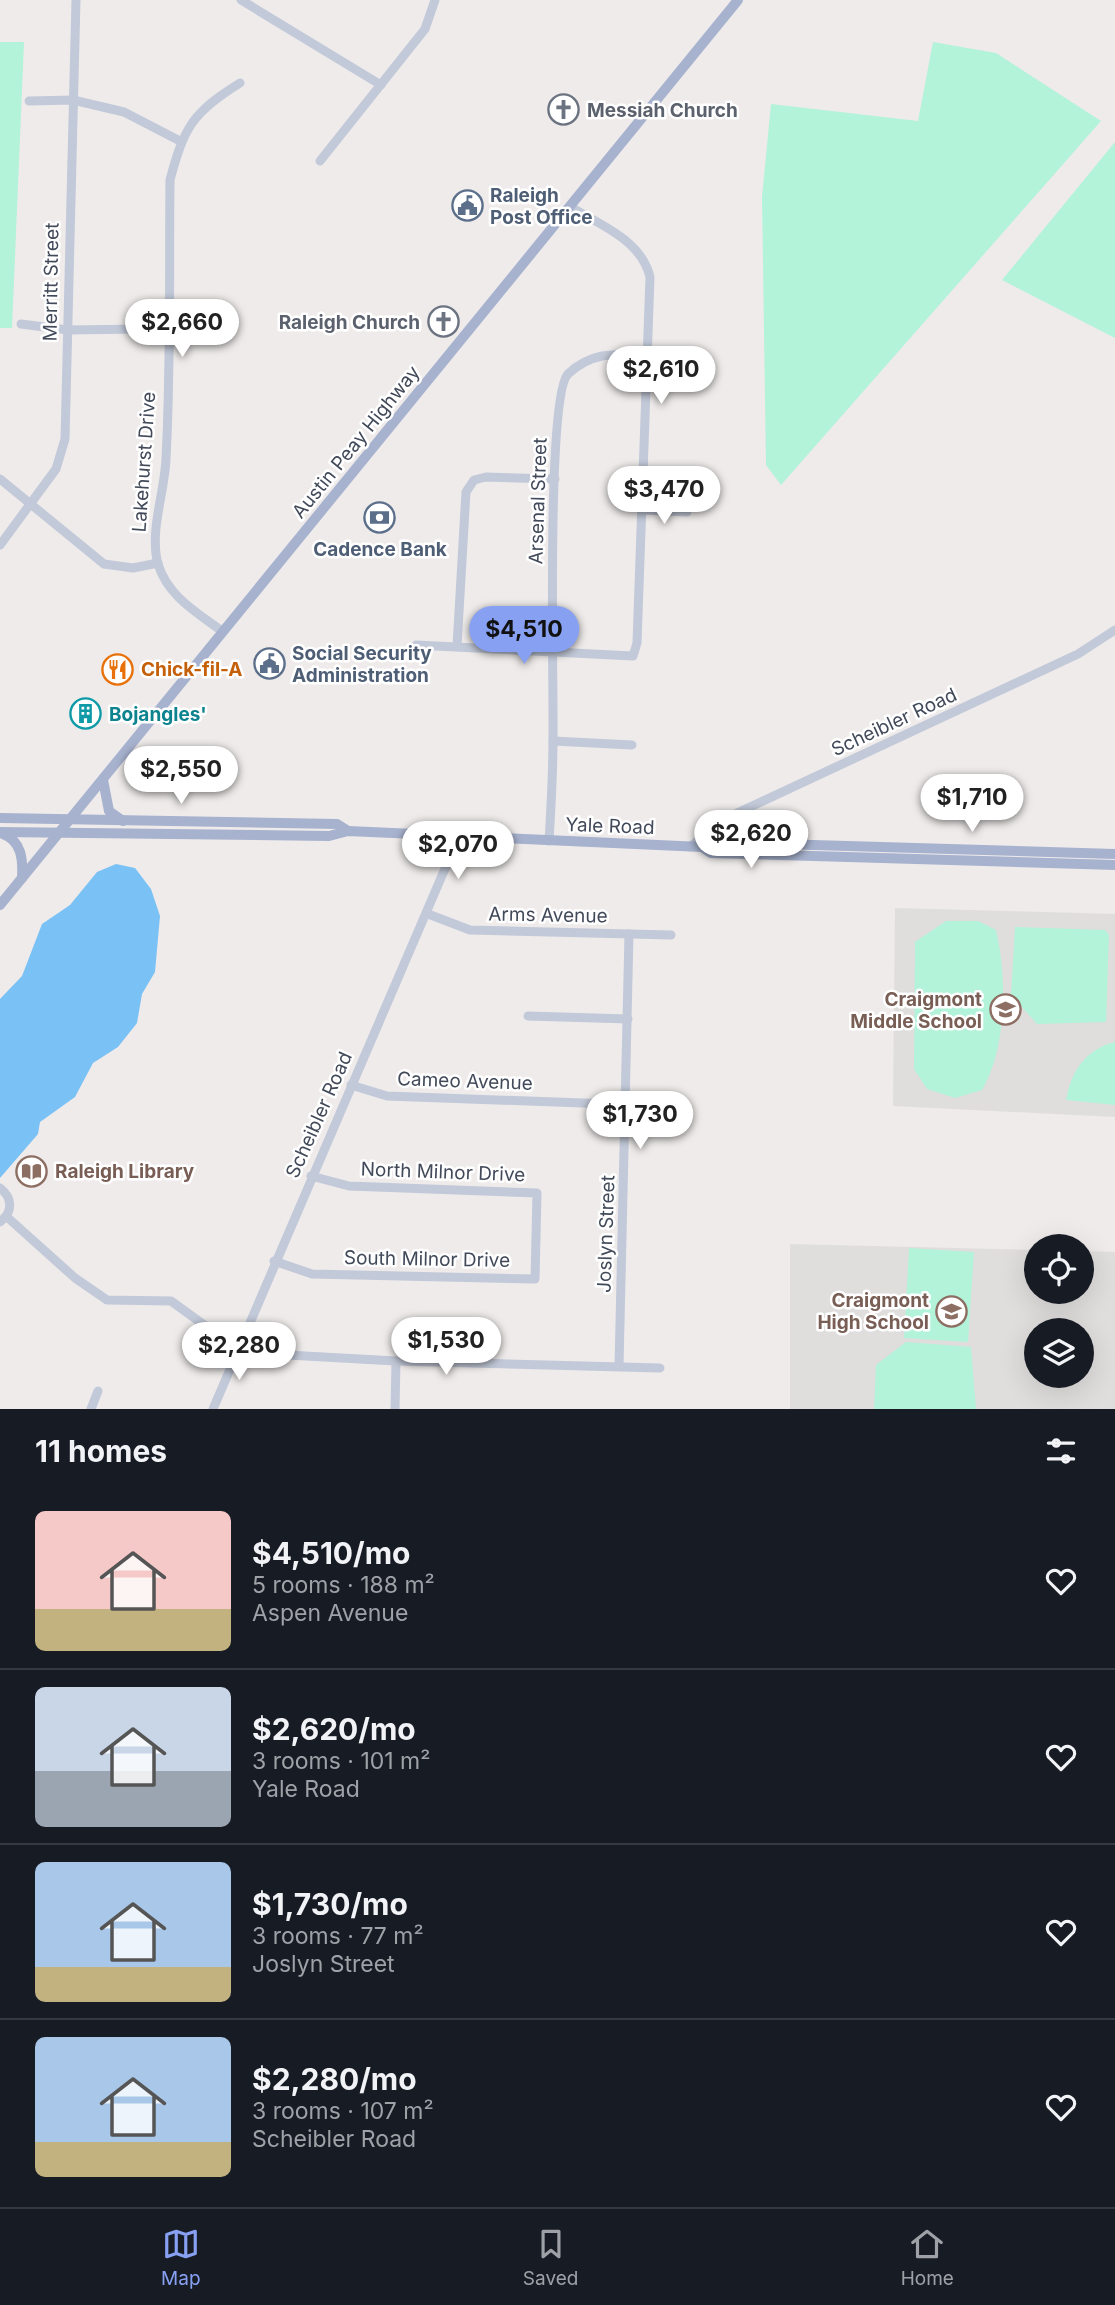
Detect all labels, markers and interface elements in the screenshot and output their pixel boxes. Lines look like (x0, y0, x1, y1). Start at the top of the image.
church icon: Messiah Church (547, 93, 581, 127)
place label: Messiah Church (587, 99, 738, 122)
place label: Raleigh Post Office (490, 184, 593, 229)
public building icon: Raleigh Post Office (450, 189, 484, 223)
street label: Merritt Street (38, 222, 64, 342)
pin: $2,660 (125, 300, 239, 359)
church icon: Raleigh Church (426, 305, 460, 339)
text: $2,660 (141, 308, 223, 336)
place label: Raleigh Church (279, 311, 420, 334)
pin: $2,610 (604, 346, 718, 406)
text: $2,610 (623, 355, 699, 383)
street label: Austin Peay Highway (287, 361, 425, 523)
street label: Lakehurst Drive (128, 391, 160, 533)
street label: Arsenal Street (524, 437, 552, 565)
pin: $3,470 (607, 466, 721, 526)
text: $3,470 (623, 475, 705, 503)
bank icon: Cadence Bank (363, 501, 397, 535)
place label: Cadence Bank (313, 538, 447, 561)
pin: $4,510 (467, 606, 581, 666)
text: $4,510 (485, 615, 563, 643)
place label: Social Security Administration (292, 642, 432, 687)
public building icon: Social Security Administration (252, 647, 286, 681)
restaurant icon: Chick-fil-A (101, 652, 135, 686)
place label: Chick-fil-A (141, 658, 242, 681)
street label: Scheibler Road (828, 683, 960, 761)
building icon: Bojangles' (69, 697, 103, 731)
place label: Bojangles' (109, 703, 207, 726)
pin: $2,550 (124, 746, 238, 806)
text: $2,550 (140, 755, 222, 783)
pin: $1,710 (915, 774, 1029, 834)
text: $1,710 (937, 783, 1007, 811)
pin: $2,620 (694, 810, 808, 870)
street label: Yale Road (565, 813, 655, 839)
text: $2,620 (710, 819, 792, 847)
pin: $2,070 (401, 822, 515, 881)
text: $2,070 (418, 830, 498, 858)
street label: Arms Avenue (488, 902, 608, 928)
place label: Craigmont Middle School (850, 988, 982, 1033)
school or university icon: Craigmont Middle School (988, 993, 1022, 1027)
street label: Scheibler Road (281, 1048, 357, 1182)
street label: Cameo Avenue (397, 1067, 533, 1095)
pin: $1,730 (583, 1092, 697, 1151)
text: $1,730 (602, 1100, 678, 1128)
library icon: Raleigh Library (15, 1154, 49, 1188)
street label: North Milnor Drive (360, 1158, 526, 1186)
place label: Raleigh Library (55, 1160, 195, 1183)
street label: Joslyn Street (592, 1175, 620, 1293)
map controls (1024, 1234, 1094, 1388)
button: locate (1024, 1234, 1094, 1304)
street label: South Milnor Drive (344, 1246, 510, 1272)
place label: Craigmont High School (817, 1289, 929, 1334)
school or university icon: Craigmont High School (935, 1294, 969, 1328)
pin: $1,530 (389, 1318, 503, 1377)
button: layers (1024, 1318, 1094, 1388)
pin: $2,280 (182, 1322, 296, 1382)
text: $1,530 (407, 1326, 485, 1354)
text: $2,280 (198, 1331, 280, 1359)
icon: filters (1042, 1432, 1080, 1470)
text: 11 homes (35, 1433, 167, 1469)
text: $4,510/mo (252, 1535, 411, 1571)
icon: home (91, 1539, 175, 1623)
icon: heart (1042, 1562, 1080, 1600)
text: 5 rooms · 188 m² (252, 1571, 435, 1599)
text: Aspen Avenue (252, 1599, 408, 1627)
text: $2,620/mo (252, 1711, 416, 1747)
icon: home (91, 1715, 175, 1799)
icon: heart (1042, 1738, 1080, 1776)
text: 3 rooms · 101 m² (252, 1747, 430, 1775)
text: Yale Road (252, 1775, 360, 1803)
text: $1,730/mo (252, 1886, 408, 1922)
icon: home (91, 1890, 175, 1974)
icon: heart (1042, 1913, 1080, 1951)
text: 3 rooms · 77 m² (252, 1922, 424, 1950)
text: Joslyn Street (252, 1950, 395, 1978)
text: $2,280/mo (252, 2061, 417, 2097)
icon: home (91, 2065, 175, 2149)
icon: heart (1042, 2088, 1080, 2126)
text: 3 rooms · 107 m² (252, 2097, 434, 2125)
text: Scheibler Road (252, 2125, 416, 2153)
tab: Map (161, 2225, 201, 2290)
tab: Saved (523, 2225, 578, 2290)
tab: Home (901, 2225, 954, 2290)

